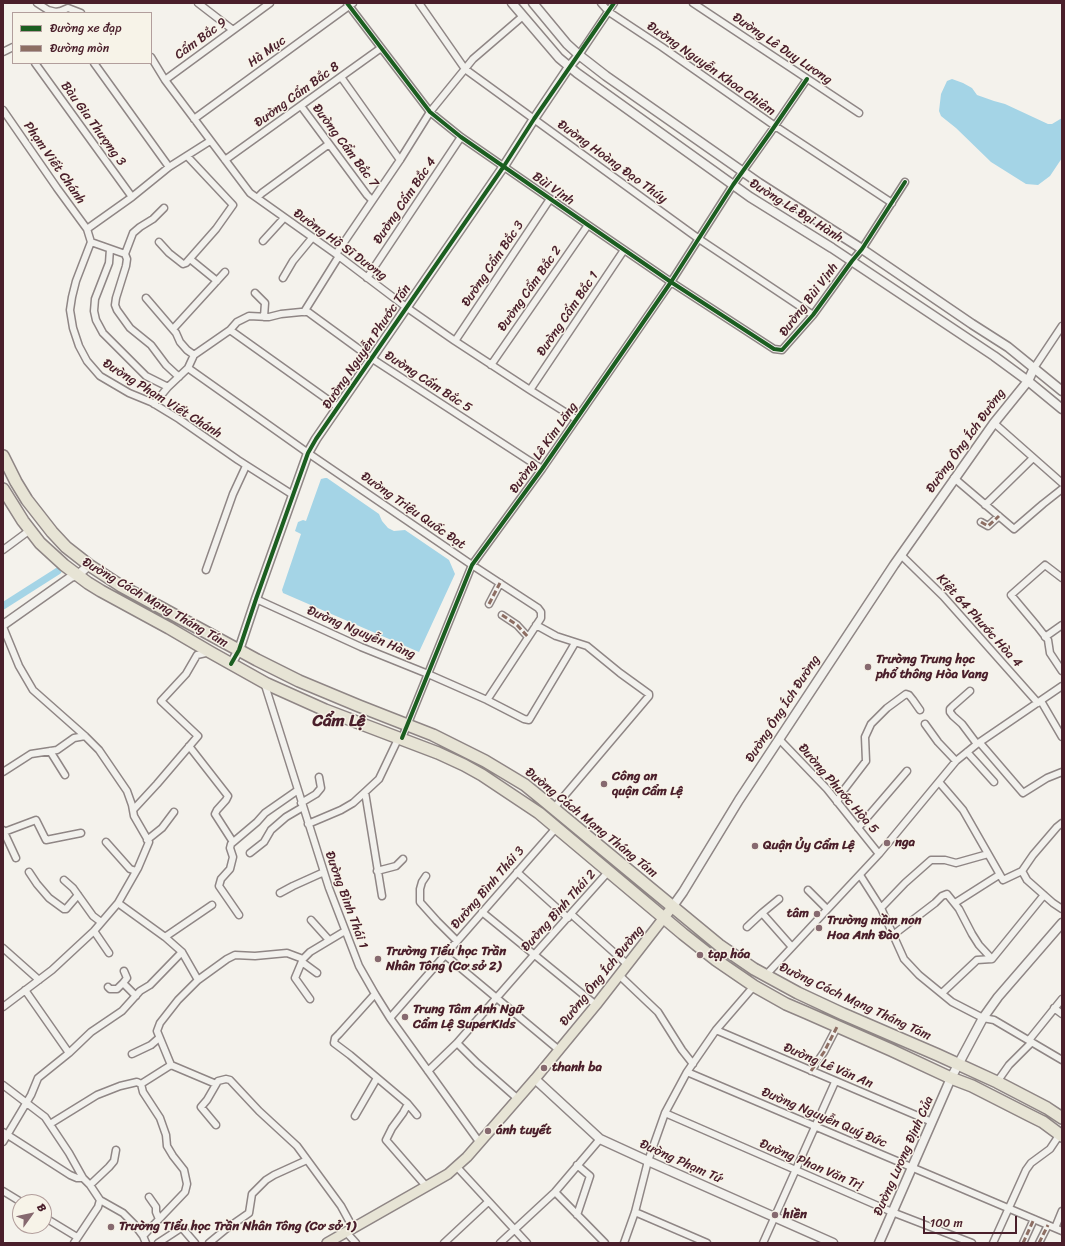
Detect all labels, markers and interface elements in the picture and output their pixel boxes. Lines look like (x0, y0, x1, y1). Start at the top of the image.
street label: Đường Lê Duy Lương (729, 10, 835, 88)
legend (12, 12, 152, 64)
street label: Cẩm Bắc 9 (172, 15, 230, 63)
text: Đường xe đạp (50, 17, 121, 39)
street label: Đường Nguyễn Khoa Chiêm (644, 19, 778, 119)
street label: Hà Mục (245, 33, 289, 71)
text: Đường mòn (50, 37, 109, 59)
street label: Đường Cẩm Bắc 8 (252, 59, 342, 131)
street label: Bàu Gia Thượng 3 (57, 79, 129, 169)
street label: Đường Cẩm Bắc 7 (309, 101, 381, 191)
street label: Đường Hoàng Đạo Thúy (554, 117, 670, 207)
street label: Phạm Viết Chánh (20, 119, 88, 207)
street label: Đường Cẩm Bắc 4 (370, 155, 440, 247)
street label: Bùi Vịnh (529, 169, 577, 209)
street label: Đường Lê Đại Hành (746, 176, 846, 246)
street label: Đường Hồ Sĩ Dương (290, 206, 390, 284)
street label: Đường Cẩm Bắc 3 (459, 218, 527, 310)
street label: Đường Cẩm Bắc 2 (495, 243, 565, 335)
street label: Đường Bùi Vịnh (776, 260, 842, 340)
street label: Đường Cẩm Bắc 1 (534, 269, 602, 359)
street label: Đường Nguyễn Phước Tấn (320, 282, 414, 412)
street label: Đường Cẩm Bắc 5 (381, 348, 475, 416)
street label: Đường Phạm Viết Chánh (100, 356, 224, 442)
street label: Đường Ông Ích Đường (923, 386, 1009, 496)
street label: Đường Lê Kim Lăng (507, 399, 581, 497)
street label: Đường Triệu Quốc Đạt (358, 469, 468, 553)
street label: Đường Cách Mạng Tháng Tám (79, 555, 231, 651)
street label: Kiệt 64 Phước Hòa 4 (933, 571, 1025, 671)
street label: Đường Nguyễn Hàng (304, 603, 418, 663)
street label: Đường Ông Ích Đường (742, 652, 824, 766)
place label: Trường Trung học phổ thông Hòa Vang (876, 652, 988, 683)
marker: Trường Trung học phổ thông Hòa Vang (863, 662, 873, 672)
district label: Cẩm Lệ (312, 712, 366, 732)
street label: Đường Phước Hòa 5 (795, 741, 881, 837)
street label: Đường Cách Mạng Tháng Tám (522, 765, 660, 881)
place label: Công an quận Cẩm Lệ (612, 769, 683, 800)
marker: Công an quận Cẩm Lệ (599, 779, 609, 789)
place label: nga (895, 835, 915, 851)
place label: Quận Ủy Cẩm Lệ (763, 838, 855, 854)
marker: nga (882, 838, 892, 848)
marker: Quận Ủy Cẩm Lệ (750, 841, 760, 851)
street label: Đường Bình Thái 3 (448, 844, 528, 932)
street label: Đường Bình Thái 1 (321, 849, 371, 951)
street label: Đường Bình Thái 2 (518, 867, 600, 955)
place label: tâm (787, 906, 809, 922)
marker: tâm (812, 909, 822, 919)
place label: Trường mầm non Hoa Anh Đào (827, 913, 922, 944)
street label: Đường Ông Ích Đường (557, 923, 647, 1029)
marker: Trường mầm non Hoa Anh Đào (814, 923, 824, 933)
place label: Trường Tiểu học Trần Nhân Tông (Cơ sở 2) (386, 944, 506, 975)
place label: tạp hóa (708, 947, 750, 963)
marker: tạp hóa (695, 950, 705, 960)
marker: Trường Tiểu học Trần Nhân Tông (Cơ sở 2) (373, 954, 383, 964)
street label: Đường Cách Mạng Tháng Tám (776, 960, 934, 1044)
place label: Trung Tâm Anh Ngữ Cẩm Lệ SuperKids (413, 1002, 524, 1033)
marker: Trung Tâm Anh Ngữ Cẩm Lệ SuperKids (400, 1012, 410, 1022)
street label: Đường Lê Văn An (781, 1040, 875, 1092)
place label: thanh ba (552, 1060, 602, 1076)
marker: thanh ba (539, 1063, 549, 1073)
street label: Đường Nguyễn Quý Đức (759, 1084, 889, 1152)
street label: Đường Lương Định Của (871, 1094, 937, 1218)
place label: ánh tuyết (496, 1123, 551, 1139)
marker: ánh tuyết (483, 1126, 493, 1136)
street label: Đường Phan Văn Trị (757, 1136, 865, 1194)
street label: Đường Phạm Tứ (637, 1137, 725, 1187)
north arrow (12, 1194, 52, 1234)
text: B (32, 1200, 52, 1216)
place label: hiền (783, 1207, 807, 1223)
scale bar (925, 1208, 1019, 1234)
marker: hiền (770, 1210, 780, 1220)
text: 100 m (930, 1212, 963, 1234)
place label: Trường Tiểu học Trần Nhân Tông (Cơ sở 1) (119, 1219, 356, 1235)
marker: Trường Tiểu học Trần Nhân Tông (Cơ sở 1) (106, 1222, 116, 1232)

